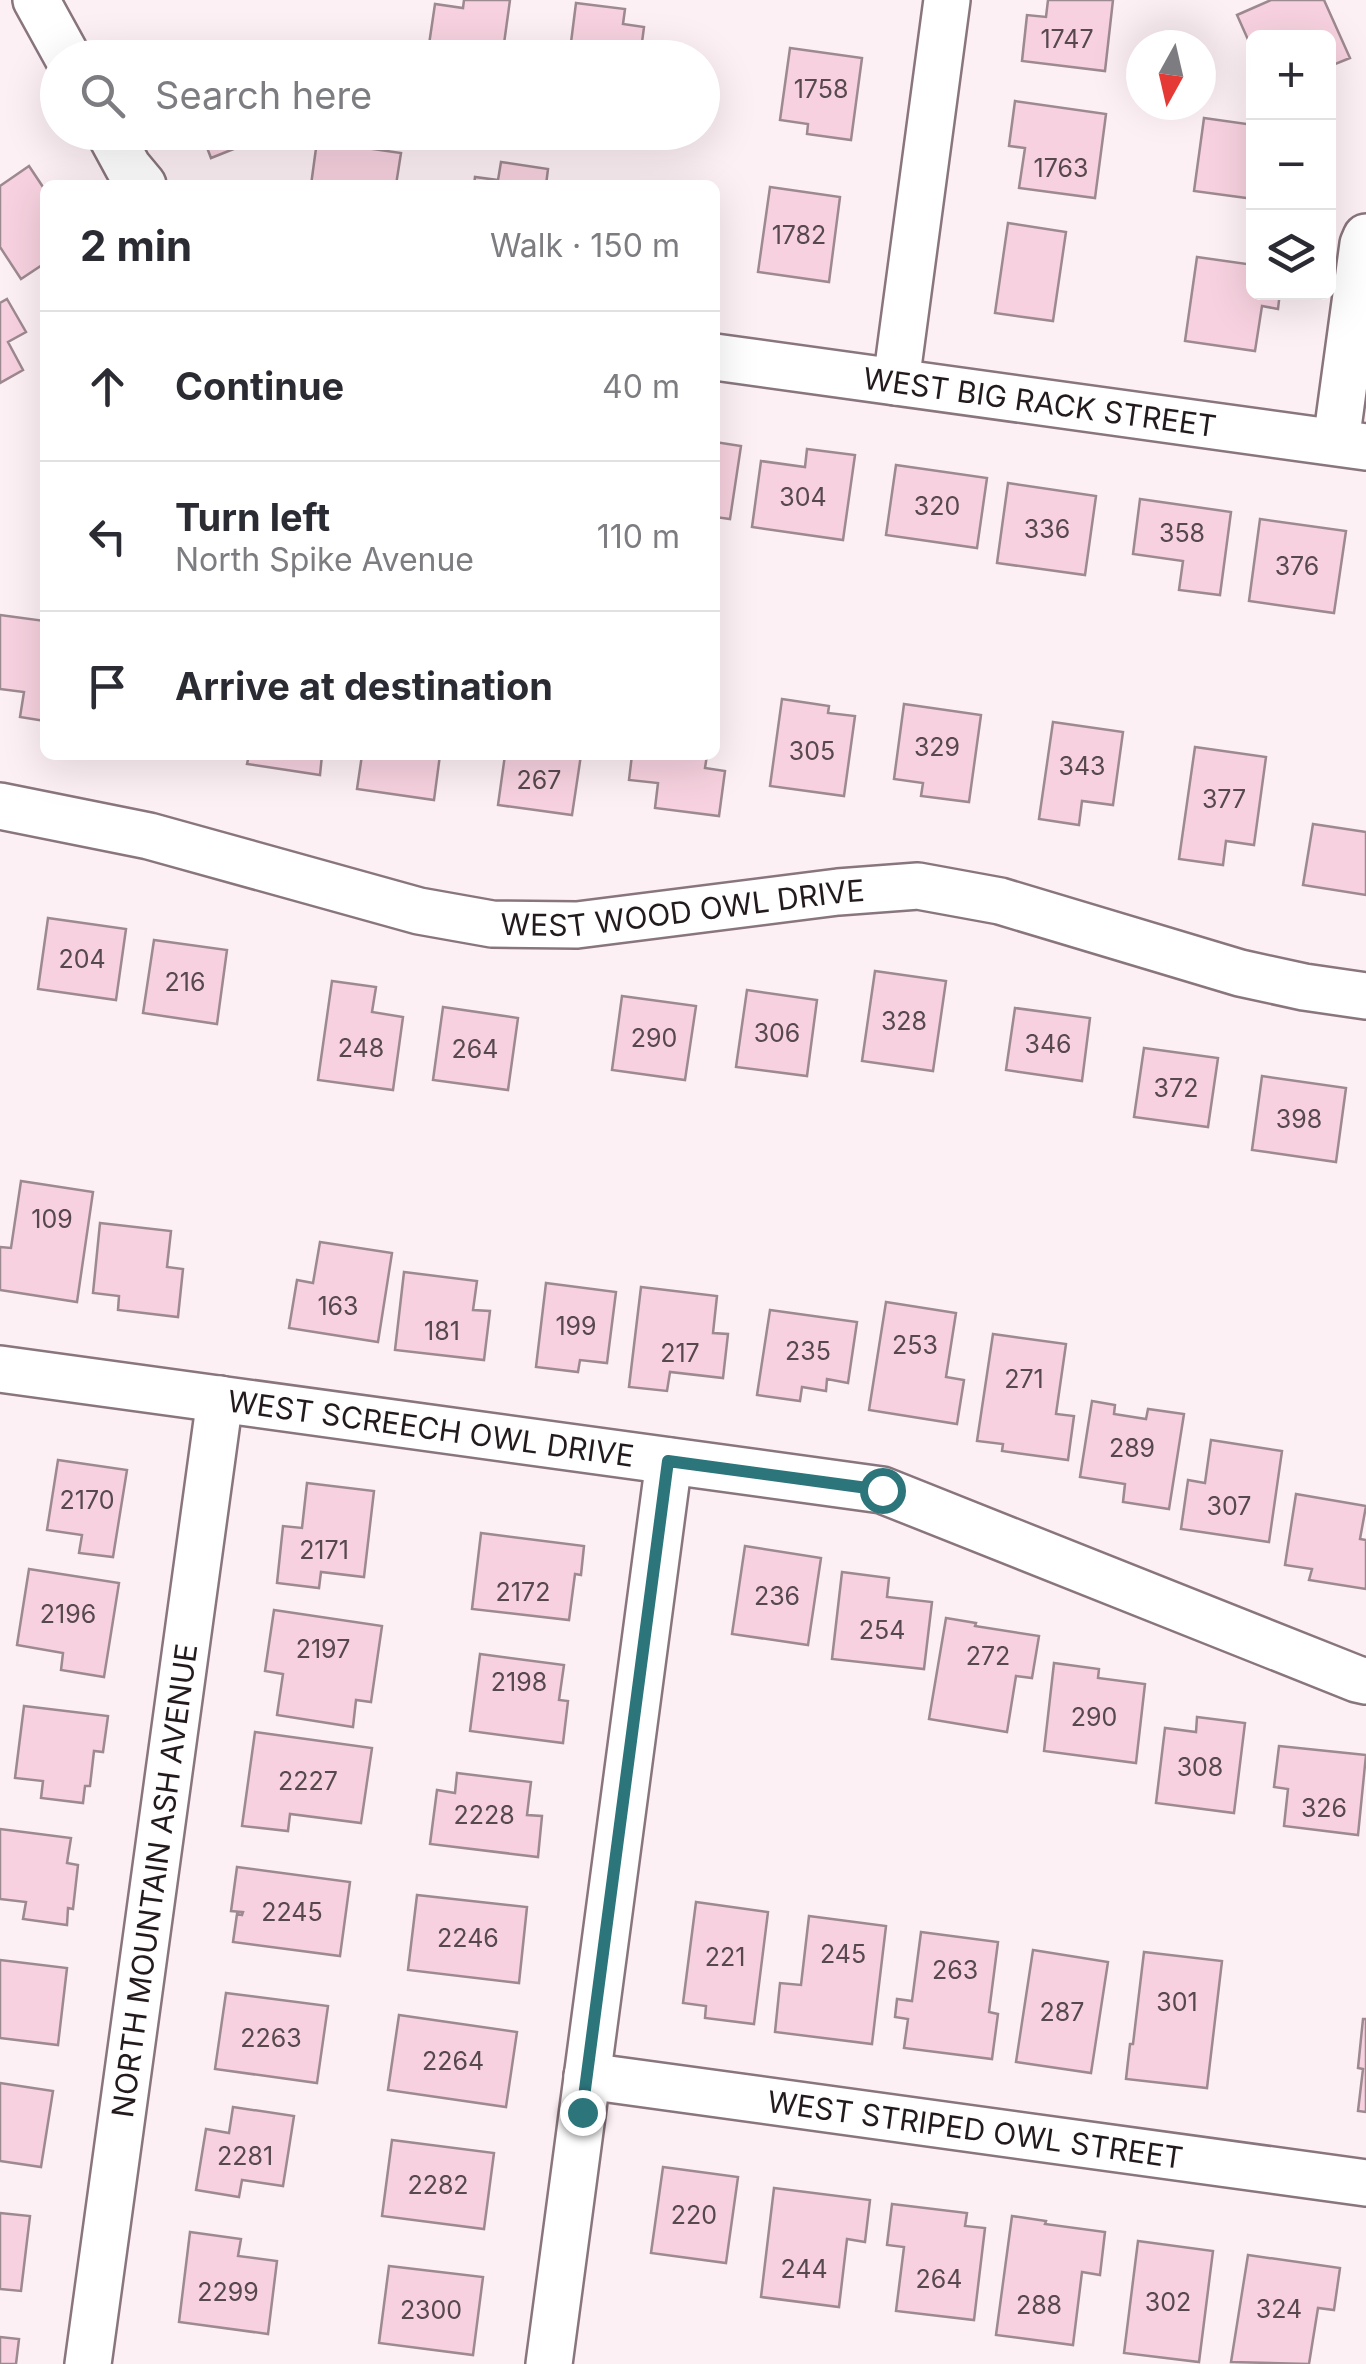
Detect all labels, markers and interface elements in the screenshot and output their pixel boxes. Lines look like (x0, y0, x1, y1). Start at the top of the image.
house number: 1747 (1040, 24, 1094, 54)
north arrow (1126, 30, 1216, 120)
map controls (1246, 30, 1336, 300)
button: + (1246, 30, 1336, 120)
search box (40, 40, 720, 150)
icon: search (75, 68, 130, 123)
text: Search here (155, 72, 372, 118)
house number: 1758 (794, 74, 848, 104)
button: − (1246, 120, 1336, 210)
house number: 1763 (1034, 153, 1088, 183)
button: layers (1246, 210, 1336, 300)
text: 2 min (80, 220, 192, 271)
house number: 1782 (772, 220, 826, 250)
text: Walk · 150 m (490, 226, 680, 265)
icon: ahead (80, 359, 135, 414)
street label: WEST BIG RACK STREET (861, 360, 1219, 444)
text: Continue (175, 363, 344, 409)
text: 40 m (602, 367, 680, 406)
house number: 304 (779, 482, 827, 512)
house number: 320 (914, 491, 960, 521)
text: Turn left (175, 494, 330, 540)
icon: left (80, 509, 135, 564)
house number: 336 (1024, 514, 1070, 544)
text: 110 m (597, 517, 680, 556)
house number: 358 (1159, 518, 1205, 548)
text: North Spike Avenue (175, 540, 474, 579)
house number: 376 (1275, 551, 1319, 581)
icon: arrive (80, 659, 135, 714)
text: Arrive at destination (175, 663, 553, 709)
house number: 329 (914, 732, 960, 762)
house number: 305 (789, 736, 835, 766)
house number: 343 (1058, 751, 1106, 781)
house number: 267 (517, 765, 561, 795)
house number: 377 (1202, 784, 1246, 814)
street label: WEST WOOD OWL DRIVE (500, 872, 866, 944)
house number: 204 (58, 944, 106, 974)
house number: 216 (165, 967, 205, 997)
house number: 328 (881, 1006, 927, 1036)
house number: 306 (754, 1018, 800, 1048)
house number: 290 (631, 1023, 677, 1053)
house number: 346 (1024, 1029, 1072, 1059)
house number: 248 (338, 1033, 384, 1063)
house number: 264 (452, 1034, 498, 1064)
house number: 372 (1154, 1073, 1198, 1103)
house number: 398 (1276, 1104, 1322, 1134)
house number: 109 (31, 1204, 73, 1234)
house number: 163 (317, 1291, 359, 1321)
house number: 199 (555, 1311, 597, 1341)
house number: 181 (424, 1316, 460, 1346)
house number: 253 (892, 1330, 938, 1360)
house number: 235 (785, 1336, 831, 1366)
house number: 217 (660, 1338, 700, 1368)
house number: 271 (1004, 1364, 1044, 1394)
street label: WEST SCREECH OWL DRIVE (226, 1382, 636, 1474)
house number: 289 (1109, 1433, 1155, 1463)
route start (860, 1468, 906, 1514)
house number: 2170 (60, 1485, 114, 1515)
house number: 307 (1207, 1491, 1251, 1521)
house number: 2171 (299, 1535, 349, 1565)
house number: 2172 (496, 1577, 550, 1607)
house number: 236 (754, 1581, 800, 1611)
house number: 2196 (40, 1599, 96, 1629)
house number: 254 (859, 1615, 905, 1645)
house number: 2197 (296, 1634, 350, 1664)
street label: NORTH MOUNTAIN ASH AVENUE (104, 1641, 204, 2120)
house number: 272 (966, 1641, 1010, 1671)
house number: 2198 (491, 1667, 547, 1697)
house number: 290 (1071, 1702, 1117, 1732)
house number: 308 (1177, 1752, 1223, 1782)
house number: 2227 (278, 1766, 338, 1796)
house number: 326 (1301, 1793, 1347, 1823)
house number: 2228 (453, 1800, 515, 1830)
house number: 2245 (261, 1897, 323, 1927)
house number: 2246 (437, 1923, 499, 1953)
house number: 245 (820, 1939, 866, 1969)
house number: 221 (705, 1942, 745, 1972)
house number: 263 (932, 1955, 978, 1985)
house number: 301 (1156, 1987, 1198, 2017)
house number: 287 (1040, 1997, 1084, 2027)
house number: 2263 (240, 2023, 302, 2053)
house number: 2264 (422, 2046, 484, 2076)
street label: WEST STRIPED OWL STREET (765, 2083, 1186, 2176)
route end (560, 2090, 606, 2136)
house number: 2281 (217, 2141, 273, 2171)
house number: 2282 (407, 2170, 469, 2200)
house number: 220 (671, 2200, 717, 2230)
house number: 244 (780, 2254, 828, 2284)
house number: 264 (916, 2264, 962, 2294)
house number: 2299 (197, 2277, 259, 2307)
house number: 302 (1145, 2287, 1191, 2317)
house number: 288 (1016, 2290, 1062, 2320)
house number: 324 (1256, 2294, 1302, 2324)
house number: 2300 (400, 2295, 462, 2325)

